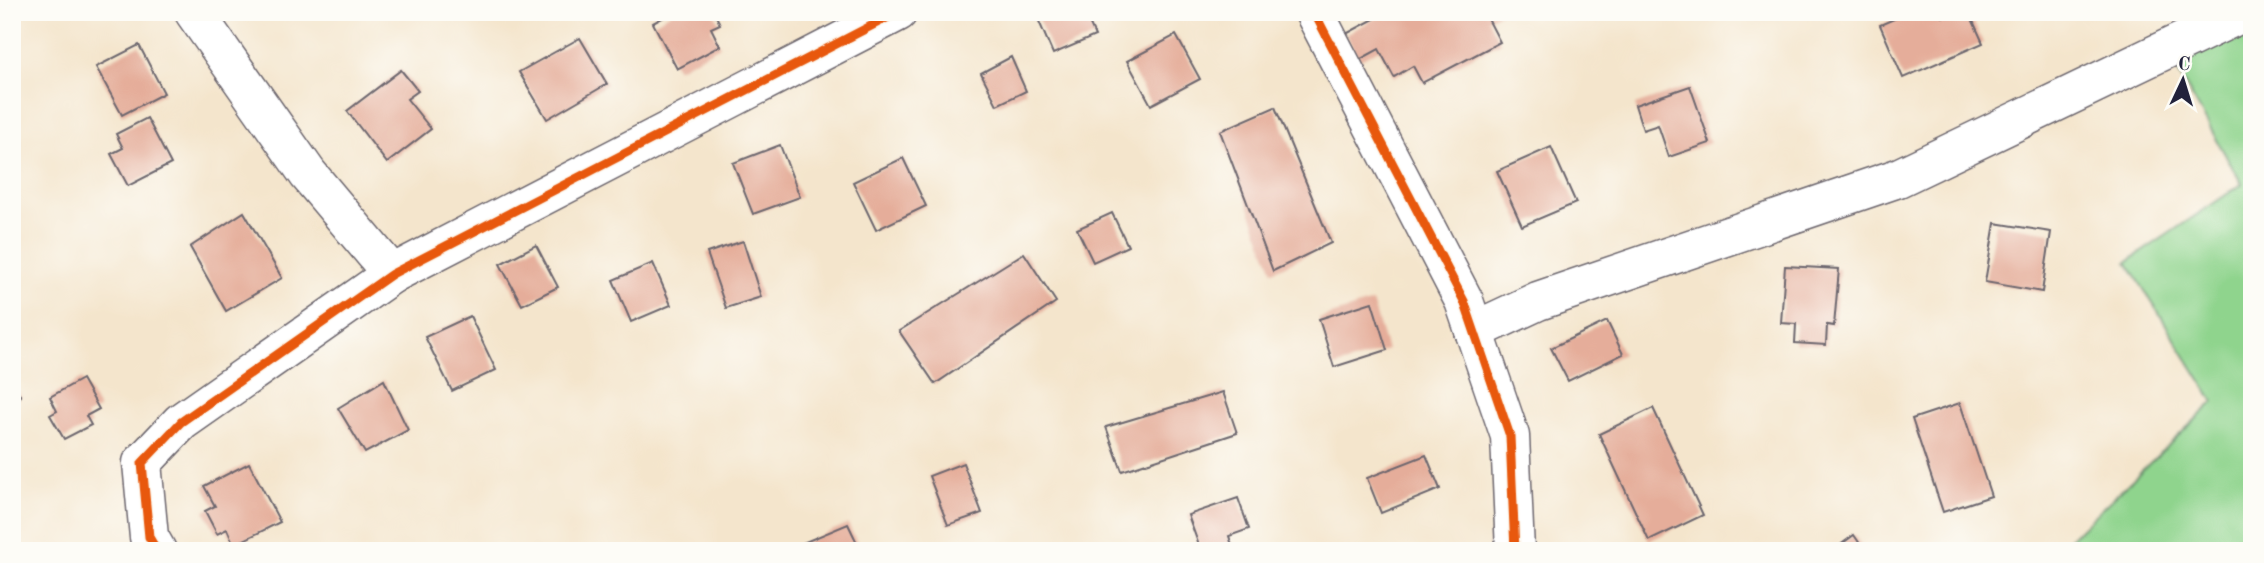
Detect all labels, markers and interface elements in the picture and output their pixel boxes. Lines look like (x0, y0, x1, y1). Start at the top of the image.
north arrow (2148, 46, 2218, 116)
text: С (2177, 56, 2191, 75)

